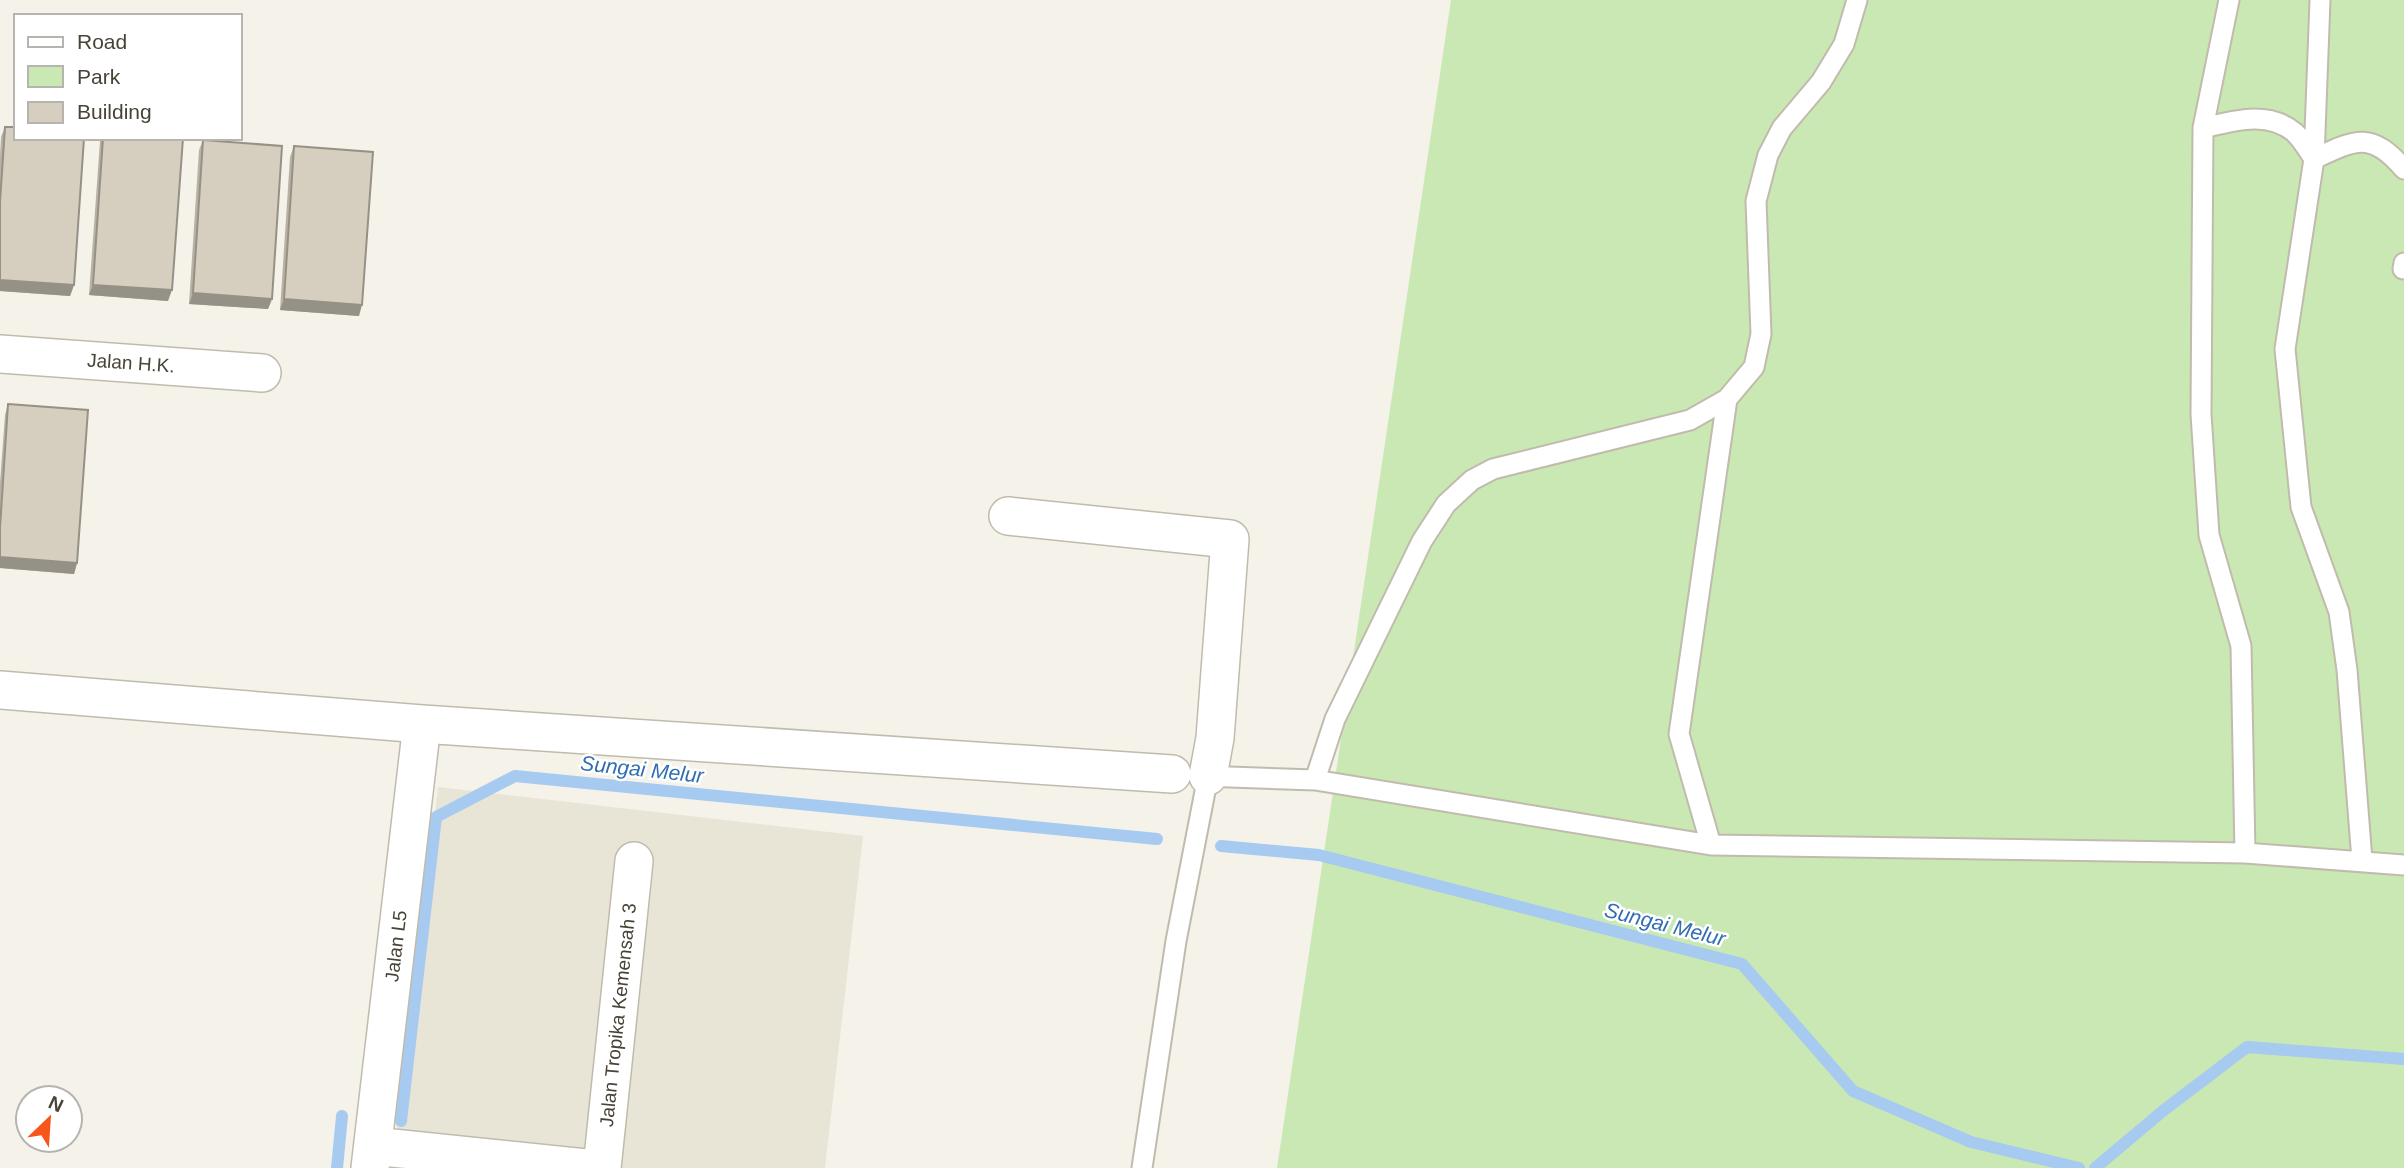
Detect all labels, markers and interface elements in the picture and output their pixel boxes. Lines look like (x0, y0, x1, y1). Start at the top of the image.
legend (14, 14, 242, 140)
text: Road (77, 30, 127, 53)
text: Park (77, 65, 121, 88)
text: Building (77, 100, 152, 123)
street label: Jalan H.K. (87, 349, 175, 377)
water label: Sungai Melur (579, 751, 706, 787)
water label: Sungai Melur (1602, 898, 1729, 950)
street label: Jalan Tropika Kemensah 3 (596, 902, 640, 1128)
street label: Jalan L5 (381, 909, 411, 983)
north arrow (14, 1084, 84, 1154)
text: N (45, 1092, 67, 1116)

